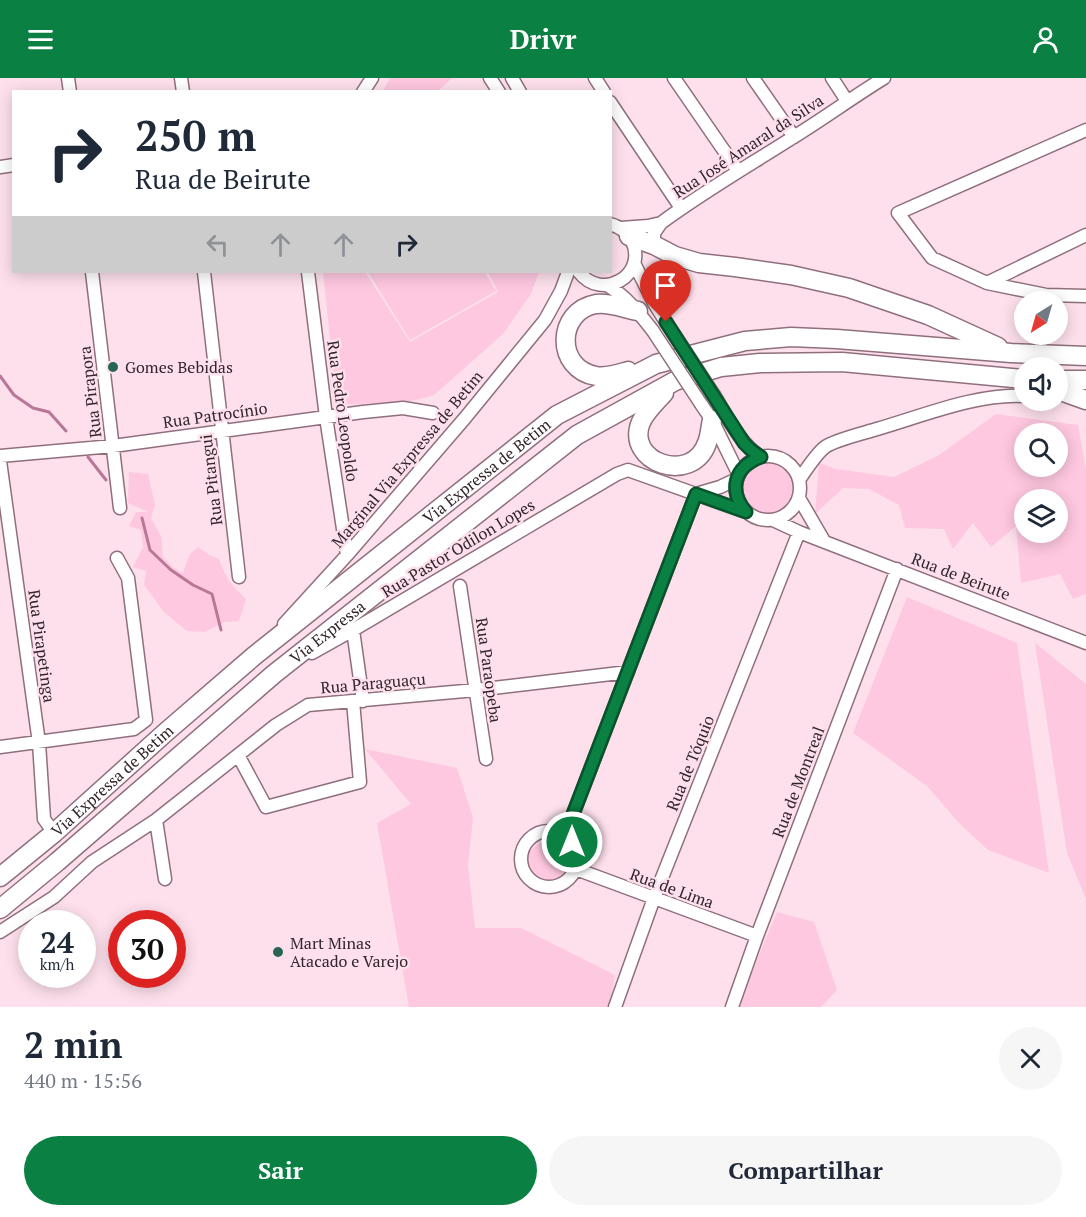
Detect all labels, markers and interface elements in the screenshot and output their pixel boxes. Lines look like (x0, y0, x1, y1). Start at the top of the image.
text: Drivr (510, 21, 576, 57)
icon: menu (24, 23, 57, 56)
icon: person (1029, 23, 1062, 56)
street label: Rua José Amaral da Silva (669, 89, 827, 203)
text: 250 m (135, 107, 256, 163)
icon: right (36, 114, 114, 192)
text: Rua de Beirute (135, 161, 311, 197)
icon: left (201, 228, 234, 261)
icon: ahead (264, 228, 297, 261)
icon: ahead (327, 228, 360, 261)
icon: right (390, 228, 423, 261)
pin (640, 260, 691, 322)
icon: arrive (649, 269, 682, 302)
north arrow (1014, 291, 1068, 345)
map controls (1014, 291, 1068, 543)
street label: Rua Pedro Leopoldo (322, 339, 364, 483)
street label: Rua Pirapora (73, 345, 107, 439)
place label: Gomes Bebidas (125, 356, 233, 378)
button: sound (1014, 357, 1068, 411)
marker: Gomes Bebidas (106, 360, 120, 374)
street label: Marginal Via Expressa de Betim (327, 367, 487, 551)
street label: Rua Patrocínio (161, 397, 269, 433)
street label: Via Expressa de Betim (420, 414, 554, 528)
button: search (1014, 423, 1068, 477)
street label: Rua Pitangui (194, 433, 228, 527)
button: layers (1014, 489, 1068, 543)
street label: Rua Pastor Odilon Lopes (377, 493, 539, 602)
street label: Rua de Beirute (908, 547, 1014, 605)
street label: Rua Pirapetinga (23, 588, 61, 704)
street label: Via Expressa (285, 595, 370, 669)
street label: Rua Paraopeba (471, 616, 507, 724)
street label: Rua Paraguaçu (319, 667, 427, 699)
street label: Rua de Tóquio (661, 712, 719, 814)
street label: Via Expressa de Betim (46, 719, 178, 842)
street label: Rua de Montreal (767, 723, 829, 841)
position arrow (540, 810, 604, 874)
street label: Rua de Lima (627, 863, 717, 913)
speed limit sign: 30 (108, 910, 186, 988)
text: 24 (40, 922, 74, 962)
place label: Mart Minas Atacado e Varejo (290, 932, 408, 972)
marker: Mart Minas Atacado e Varejo (271, 945, 285, 959)
text: km/h (40, 954, 74, 974)
text: 2 min (24, 1021, 122, 1068)
button: close (999, 1027, 1062, 1090)
text: 440 m · 15:56 (24, 1067, 142, 1094)
button: Sair (24, 1136, 537, 1205)
button: Compartilhar (549, 1136, 1062, 1205)

